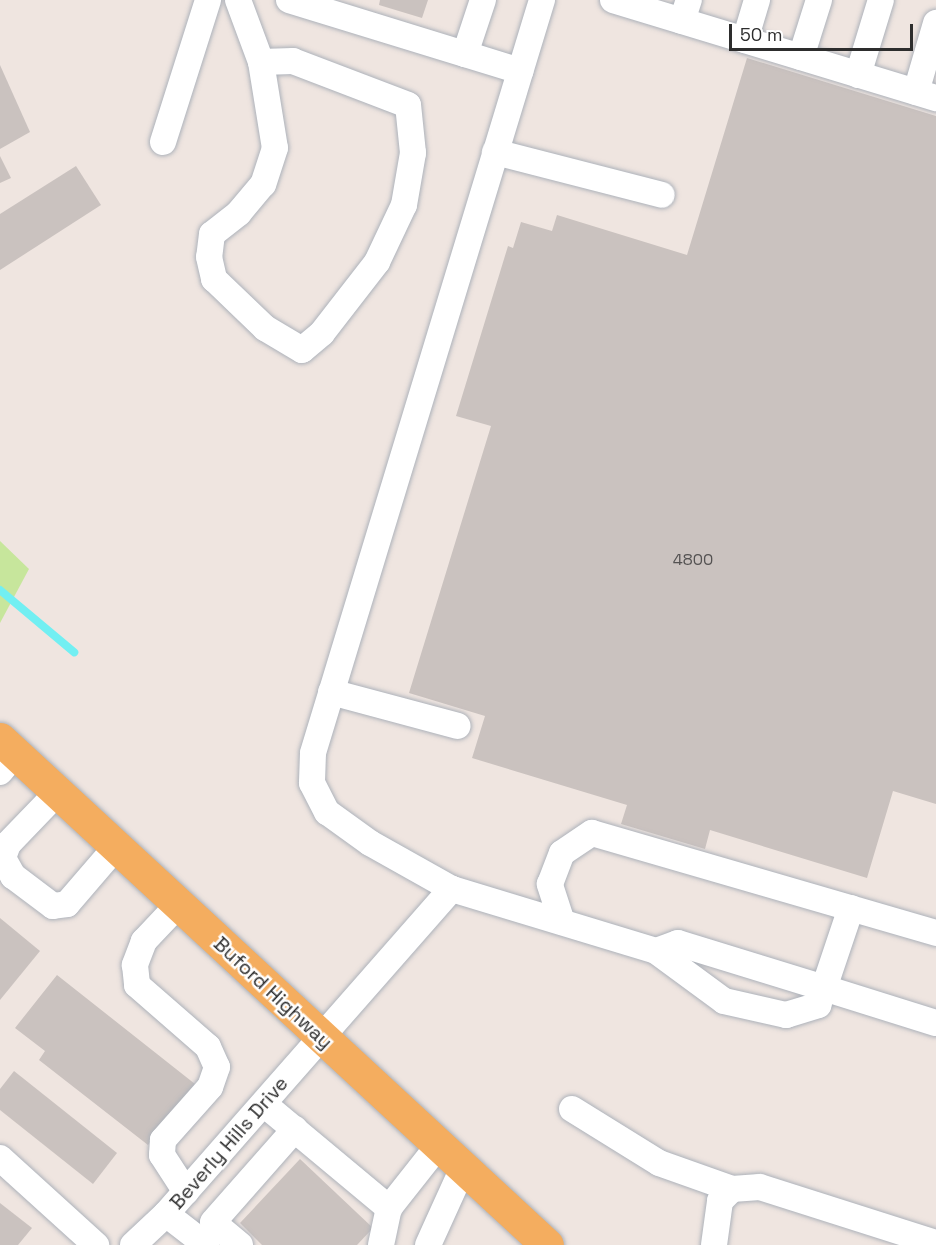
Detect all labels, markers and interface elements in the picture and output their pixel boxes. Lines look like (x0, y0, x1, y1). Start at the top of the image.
scale bar (732, 12, 916, 50)
text: 50 m (740, 23, 782, 46)
house number: 4800 (673, 550, 713, 570)
street label: Buford Highway (209, 932, 337, 1054)
street label: Beverly Hills Drive (165, 1072, 293, 1214)

